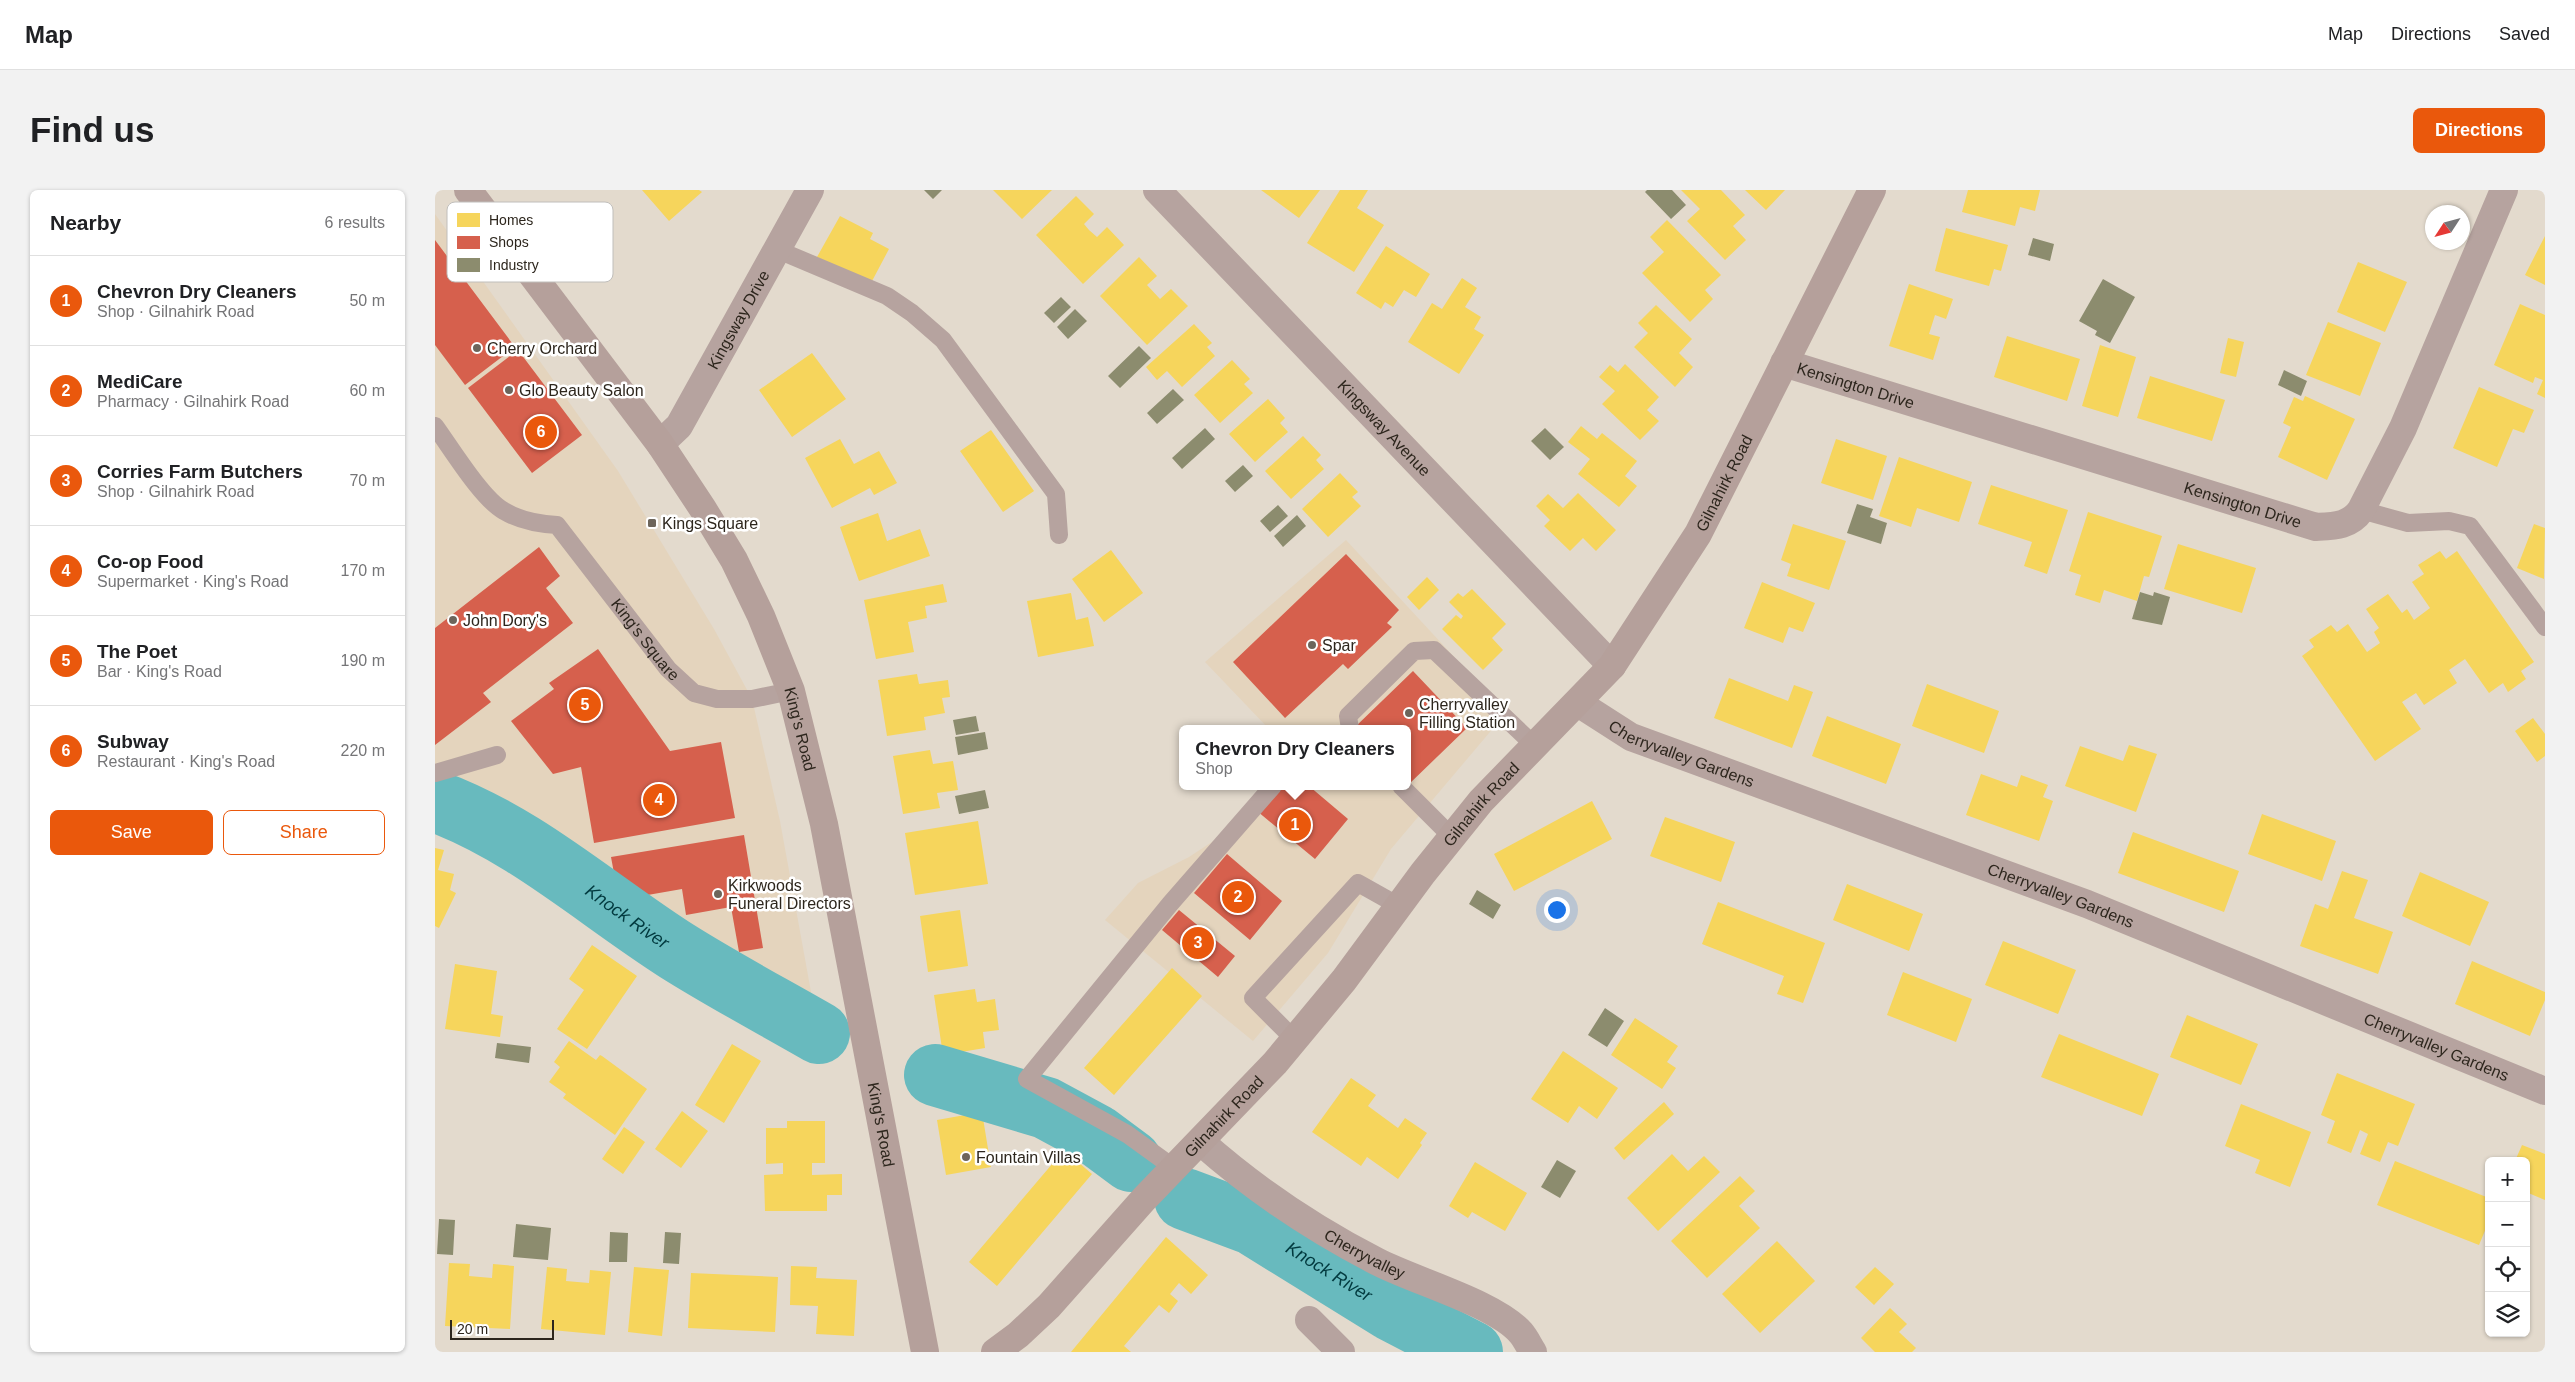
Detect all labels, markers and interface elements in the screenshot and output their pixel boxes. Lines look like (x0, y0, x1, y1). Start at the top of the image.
text: Map (25, 21, 73, 48)
text: Map (2328, 24, 2363, 44)
text: Directions (2391, 24, 2471, 44)
text: Saved (2499, 24, 2550, 44)
button: Directions (2413, 108, 2545, 153)
text: Find us (30, 110, 154, 149)
legend (447, 202, 613, 282)
north arrow (2425, 205, 2470, 250)
text: Nearby (50, 211, 121, 234)
text: Homes (489, 212, 533, 228)
text: 6 results (325, 214, 385, 231)
text: Shops (489, 234, 529, 250)
text: Industry (489, 257, 539, 273)
street label: Kingsway Drive (704, 267, 772, 372)
text: Chevron Dry Cleaners (97, 281, 297, 302)
text: 1 (62, 292, 70, 309)
text: 50 m (349, 292, 385, 309)
text: Shop · Gilnahirk Road (97, 303, 254, 320)
place label: Cherry Orchard (487, 340, 597, 357)
marker: Cherry Orchard (471, 342, 483, 354)
street label: Kensington Drive (1795, 359, 1917, 411)
text: MediCare (97, 371, 183, 392)
street label: Kingsway Avenue (1335, 376, 1434, 479)
text: 2 (62, 382, 70, 399)
text: 60 m (349, 382, 385, 399)
place label: Glo Beauty Salon (519, 382, 644, 399)
marker: Glo Beauty Salon (503, 384, 515, 396)
text: Pharmacy · Gilnahirk Road (97, 393, 289, 410)
pin: 6 (525, 413, 557, 451)
street label: Gilnahirk Road (1692, 432, 1755, 534)
text: Corries Farm Butchers (97, 461, 303, 482)
text: 3 (62, 472, 70, 489)
text: 70 m (349, 472, 385, 489)
street label: Kensington Drive (2182, 478, 2304, 531)
text: Shop · Gilnahirk Road (97, 483, 254, 500)
place label: Kings Square (662, 515, 758, 532)
marker: Kings Square (646, 517, 658, 529)
text: Co-op Food (97, 551, 204, 572)
text: 4 (62, 562, 70, 579)
text: 170 m (341, 562, 385, 579)
text: Supermarket · King's Road (97, 573, 289, 590)
street label: King's Square (608, 595, 683, 684)
place label: John Dory's (463, 612, 547, 629)
marker: John Dory's (447, 614, 459, 626)
place label: Spar (1322, 637, 1356, 654)
marker: Spar (1306, 639, 1318, 651)
text: The Poet (97, 641, 177, 662)
text: 5 (62, 652, 70, 669)
text: 190 m (341, 652, 385, 669)
text: Bar · King's Road (97, 663, 222, 680)
street label: King's Road (782, 685, 819, 773)
pin: 5 (569, 686, 601, 724)
place label: Cherryvalley Filling Station (1419, 696, 1515, 731)
marker: Cherryvalley Filling Station (1403, 707, 1415, 719)
street label: Cherryvalley Gardens (1606, 717, 1756, 790)
popup (1179, 725, 1411, 790)
text: Subway (97, 731, 169, 752)
text: Chevron Dry Cleaners (1195, 738, 1395, 759)
text: 6 (62, 742, 70, 759)
text: 220 m (341, 742, 385, 759)
text: Restaurant · King's Road (97, 753, 275, 770)
street label: Gilnahirk Road (1440, 759, 1522, 849)
text: Shop (1195, 760, 1233, 777)
pin: 4 (643, 781, 675, 819)
pin: 1 (1279, 806, 1311, 844)
button: Save (50, 810, 213, 855)
button: Share (223, 810, 385, 855)
street label: Cherryvalley Gardens (1985, 860, 2136, 931)
place label: Kirkwoods Funeral Directors (728, 877, 851, 912)
pin: 2 (1222, 878, 1254, 916)
water label: Knock River (582, 881, 673, 953)
marker: Kirkwoods Funeral Directors (712, 888, 724, 900)
your location (1544, 897, 1570, 923)
pin: 3 (1182, 924, 1214, 962)
street label: Cherryvalley Gardens (2362, 1010, 2511, 1084)
street label: Gilnahirk Road (1181, 1072, 1267, 1160)
street label: King's Road (865, 1081, 898, 1168)
place label: Fountain Villas (976, 1149, 1081, 1166)
marker: Fountain Villas (960, 1151, 972, 1163)
map controls (2485, 1157, 2530, 1337)
button: + (2485, 1157, 2530, 1202)
button: − (2485, 1202, 2530, 1247)
street label: Cherryvalley (1321, 1226, 1408, 1282)
water label: Knock River (1282, 1238, 1376, 1306)
button: locate (2485, 1247, 2530, 1292)
button: layers (2485, 1292, 2530, 1337)
scale bar (450, 1317, 554, 1340)
text: 20 m (457, 1321, 488, 1337)

